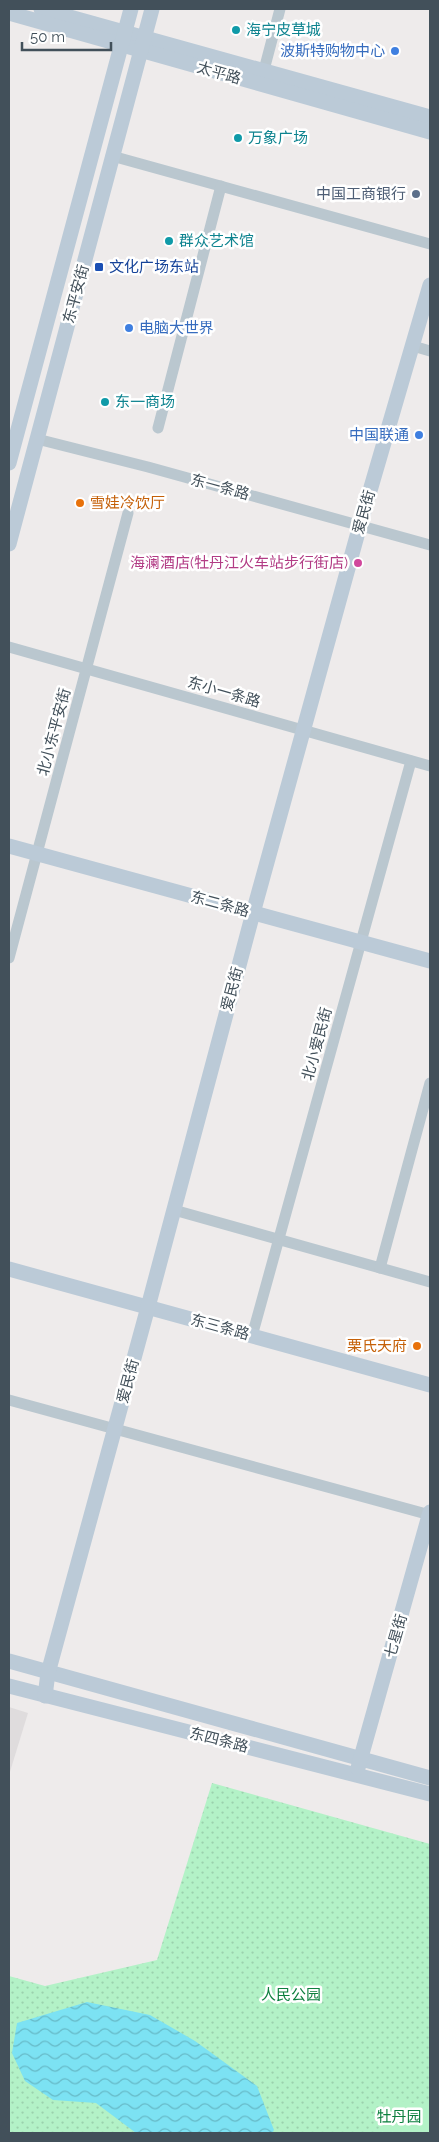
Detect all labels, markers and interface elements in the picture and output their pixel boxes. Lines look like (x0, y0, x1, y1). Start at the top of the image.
scale bar (22, 20, 111, 52)
place label: 海宁皮草城 (246, 21, 321, 39)
marker: 海宁皮草城 (230, 24, 242, 36)
text: 50 m (30, 28, 65, 46)
place label: 波斯特购物中心 (280, 42, 385, 60)
marker: 波斯特购物中心 (389, 45, 401, 57)
street label: 太平路 (195, 58, 243, 88)
place label: 万象广场 (248, 129, 308, 147)
marker: 万象广场 (232, 132, 244, 144)
place label: 中国工商银行 (316, 185, 406, 203)
marker: 中国工商银行 (410, 188, 422, 200)
place label: 群众艺术馆 (179, 232, 254, 250)
marker: 群众艺术馆 (163, 235, 175, 247)
place label: 文化广场东站 (109, 258, 199, 276)
marker: 文化广场东站 (93, 261, 105, 273)
street label: 东平安街 (60, 263, 92, 325)
place label: 电脑大世界 (139, 319, 214, 337)
marker: 电脑大世界 (123, 322, 135, 334)
place label: 东一商场 (115, 393, 175, 411)
marker: 东一商场 (99, 396, 111, 408)
place label: 中国联通 (349, 426, 409, 444)
marker: 中国联通 (413, 429, 425, 441)
street label: 东一条路 (189, 471, 251, 503)
street label: 爱民街 (349, 488, 379, 536)
place label: 雪娃冷饮厅 (90, 494, 165, 512)
marker: 雪娃冷饮厅 (74, 497, 86, 509)
place label: 海澜酒店(牡丹江火车站步行街店) (130, 554, 348, 572)
marker: 海澜酒店(牡丹江火车站步行街店) (352, 557, 364, 569)
street label: 东小一条路 (185, 673, 263, 711)
street label: 北小东平安街 (34, 686, 74, 778)
street label: 东二条路 (189, 888, 251, 920)
street label: 爱民街 (217, 965, 247, 1013)
street label: 北小爱民街 (299, 1005, 335, 1083)
street label: 东三条路 (189, 1311, 251, 1343)
place label: 栗氏天府 (347, 1337, 407, 1355)
marker: 栗氏天府 (411, 1340, 423, 1352)
street label: 爱民街 (113, 1357, 143, 1405)
street label: 七星街 (381, 1612, 411, 1660)
street label: 东四条路 (188, 1724, 250, 1756)
park label: 人民公园 (261, 1986, 321, 2004)
park label: 牡丹园 (376, 2108, 422, 2126)

